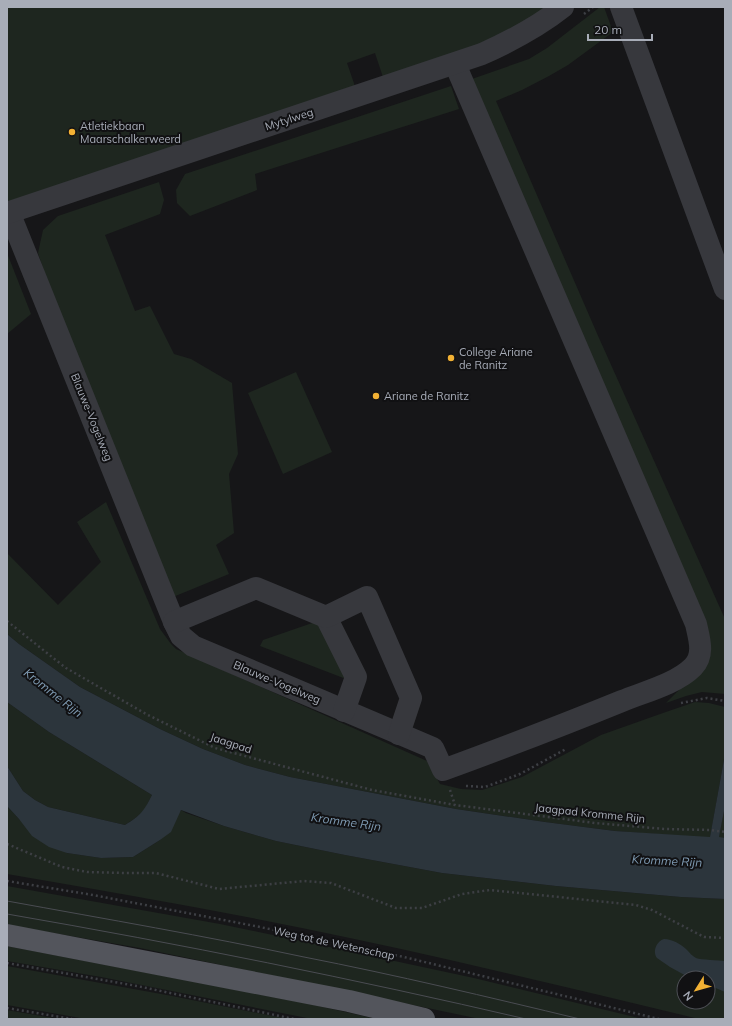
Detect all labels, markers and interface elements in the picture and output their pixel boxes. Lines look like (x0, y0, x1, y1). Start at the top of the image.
scale bar (588, 16, 652, 42)
text: 20 m (594, 22, 622, 37)
street label: Mytylweg (263, 105, 315, 133)
place label: Atletiekbaan Maarschalkerweerd (80, 119, 181, 146)
marker: Atletiekbaan Maarschalkerweerd (67, 127, 77, 137)
place label: College Ariane de Ranitz (459, 345, 533, 372)
marker: College Ariane de Ranitz (446, 353, 456, 363)
street label: Blauwe-Vogelweg (68, 371, 116, 463)
place label: Ariane de Ranitz (384, 389, 469, 403)
marker: Ariane de Ranitz (371, 391, 381, 401)
street label: Blauwe-Vogelweg (231, 657, 323, 707)
water label: Kromme Rijn (21, 665, 86, 720)
street label: Jaagpad (208, 730, 254, 756)
street label: Jaagpad Kromme Rijn (534, 800, 646, 826)
water label: Kromme Rijn (310, 809, 382, 834)
water label: Kromme Rijn (631, 851, 703, 870)
street label: Weg tot de Wetenschap (272, 923, 396, 963)
north arrow (676, 970, 716, 1010)
text: N (680, 988, 696, 1004)

